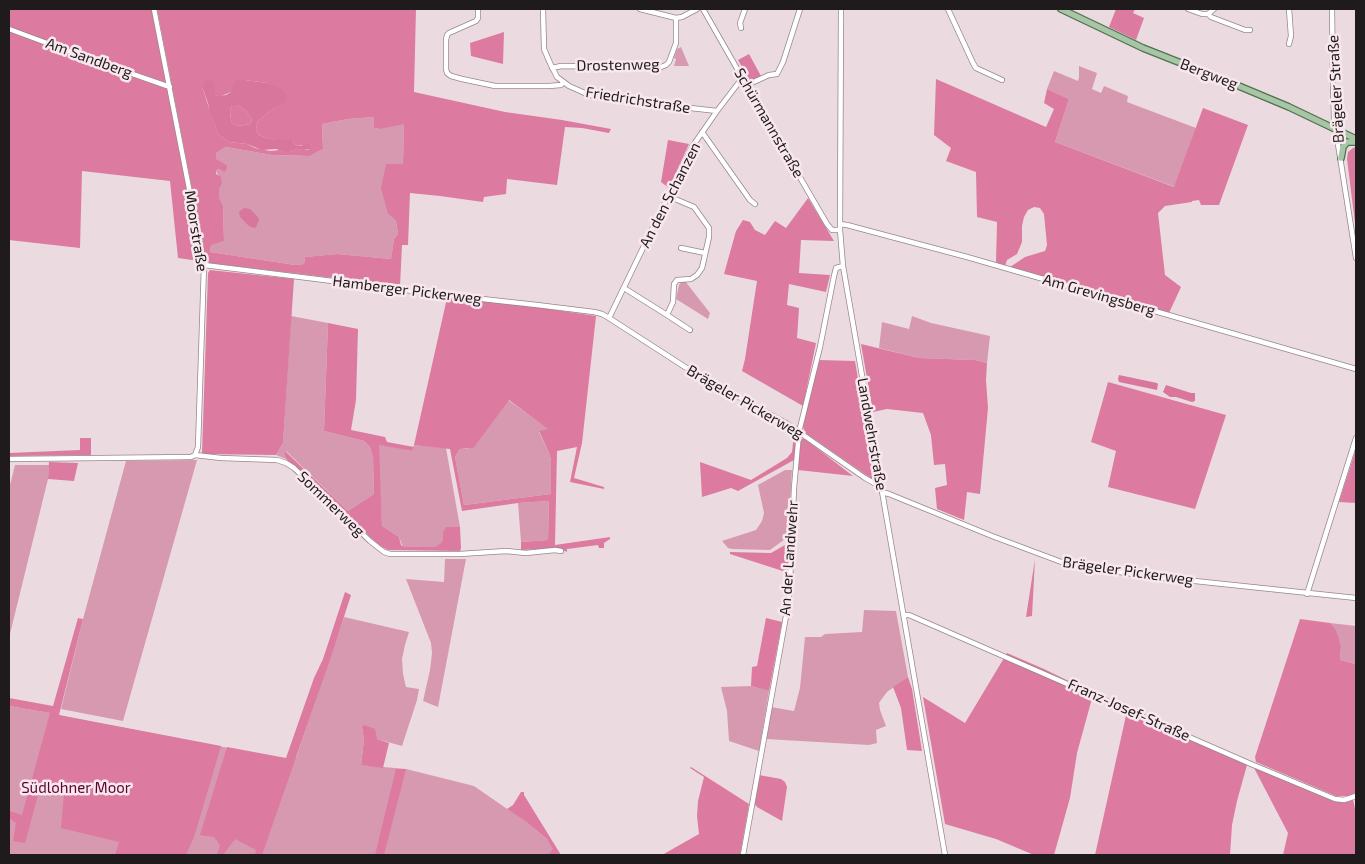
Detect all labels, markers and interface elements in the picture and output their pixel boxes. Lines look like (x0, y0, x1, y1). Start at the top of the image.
street label: Am Sandberg (43, 34, 135, 82)
street label: Brägeler Straße (1324, 34, 1348, 144)
street label: Drostenweg (576, 55, 660, 75)
street label: Bergweg (1178, 55, 1240, 93)
street label: Schürmannstraße (730, 65, 808, 181)
street label: Friedrichstraße (584, 83, 692, 117)
street label: An den Schanzen (636, 139, 704, 251)
street label: Moorstraße (181, 189, 211, 273)
street label: Am Grevingsberg (1041, 270, 1157, 320)
street label: Hamberger Pickerweg (332, 272, 482, 308)
street label: Brägeler Pickerweg (683, 361, 807, 443)
street label: Landwehrstraße (853, 376, 891, 492)
street label: Sommerweg (294, 468, 368, 540)
street label: An der Landwehr (776, 500, 802, 616)
street label: Brägeler Pickerweg (1061, 553, 1195, 589)
street label: Franz-Josef-Straße (1065, 675, 1193, 745)
park label: Südlohner Moor (21, 779, 131, 797)

